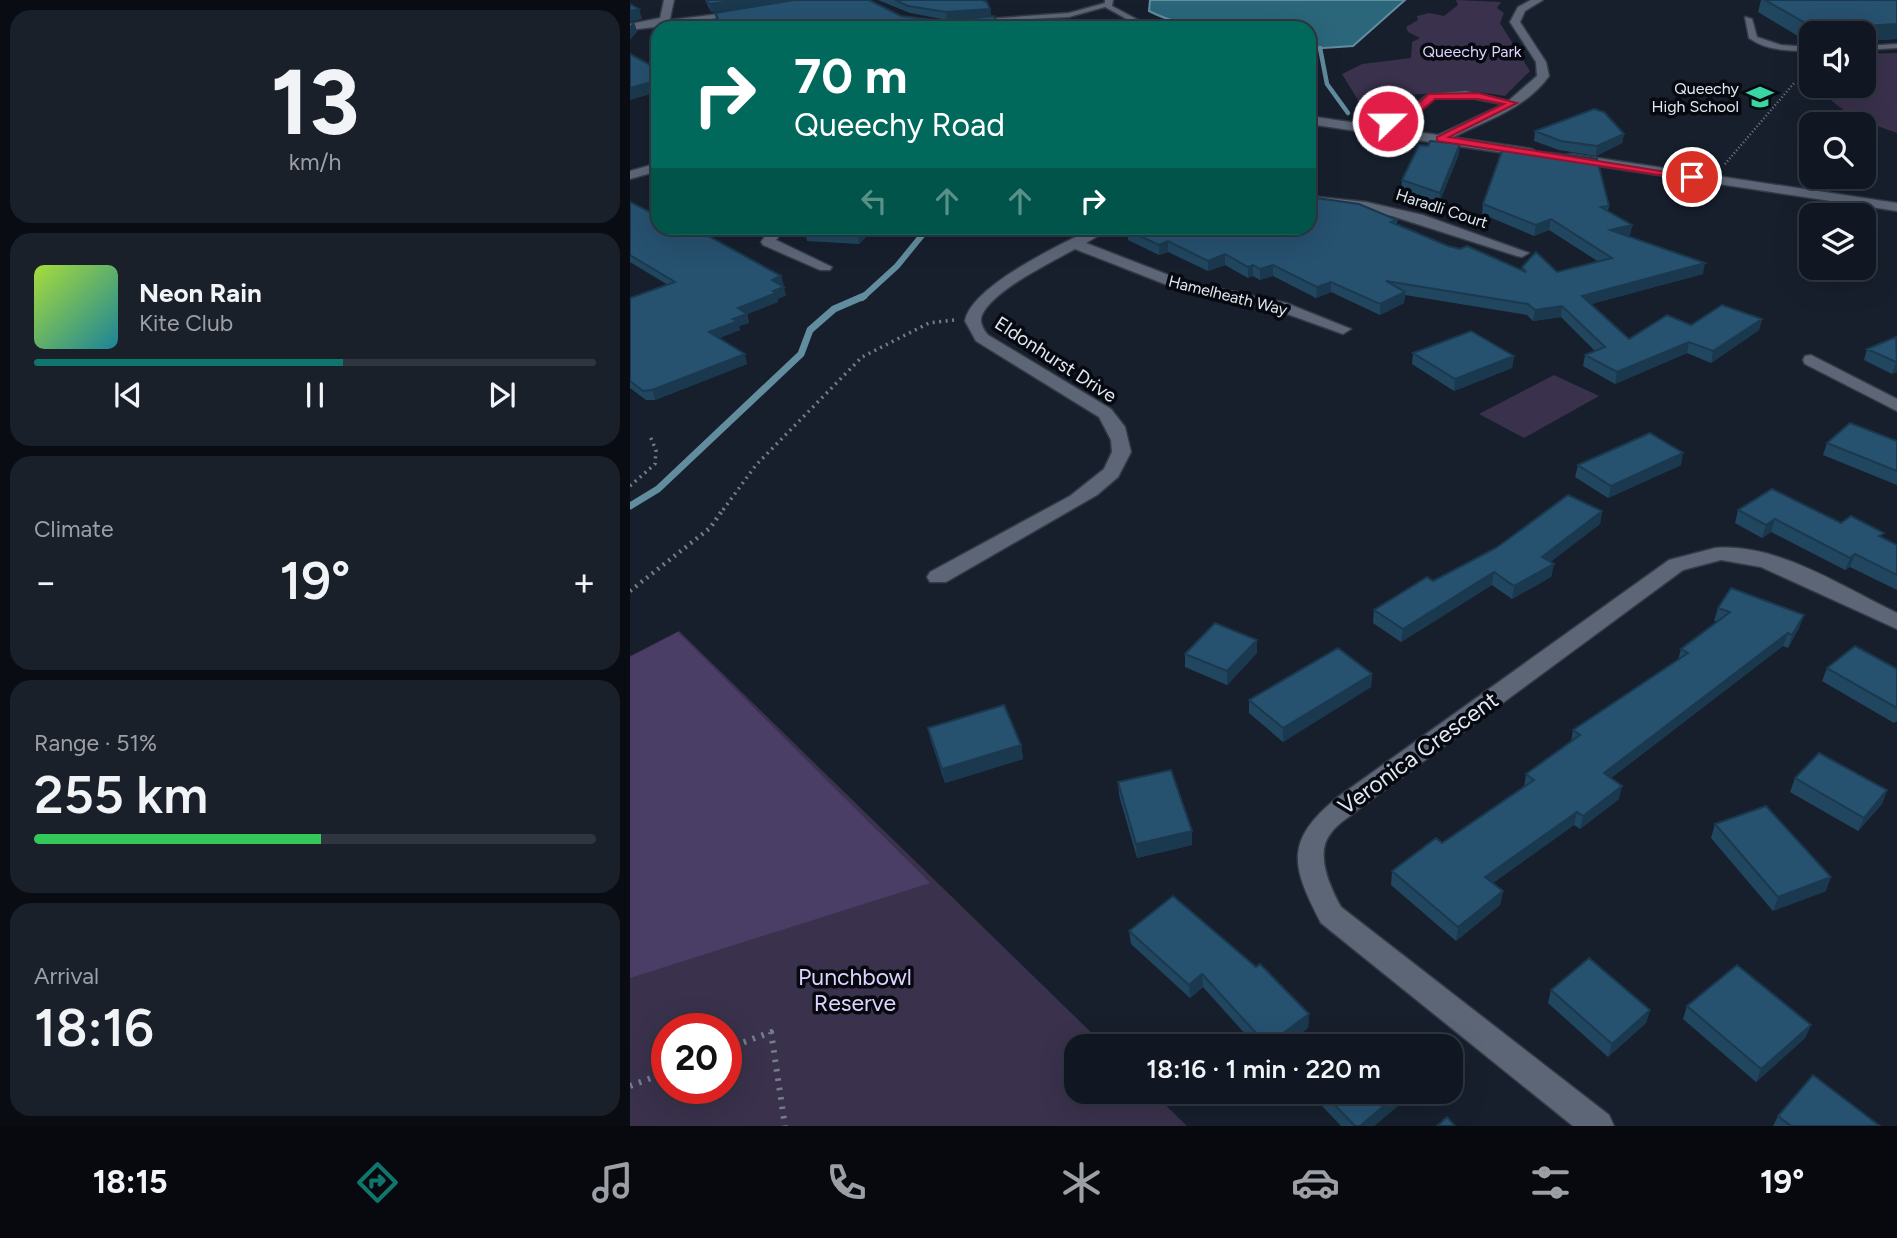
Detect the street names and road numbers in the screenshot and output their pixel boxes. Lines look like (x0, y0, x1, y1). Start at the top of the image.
street label: Haradli Court (1393, 185, 1490, 232)
street label: Hamelheath Way (1166, 272, 1290, 320)
street label: Eldonhurst Drive (991, 312, 1121, 407)
street label: Veronica Crescent (1333, 686, 1503, 820)

